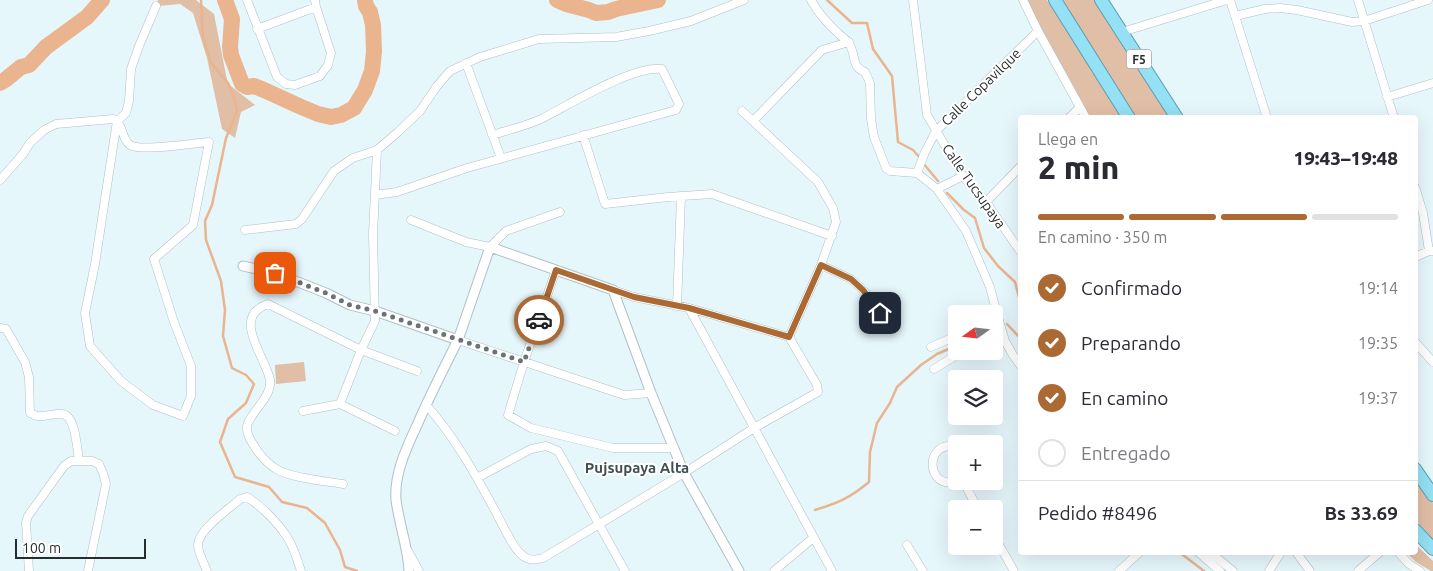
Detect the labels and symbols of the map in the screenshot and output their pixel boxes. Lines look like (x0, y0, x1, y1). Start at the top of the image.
street label: Calle Copavilque (938, 45, 1024, 129)
road number: F5 (1126, 50, 1152, 68)
street label: Calle Tucsupaya (939, 141, 1009, 231)
pin (254, 252, 296, 294)
pin (859, 292, 901, 334)
courier (514, 295, 564, 345)
north arrow (948, 305, 1002, 360)
district label: Pujsupaya Alta (585, 459, 689, 476)
scale bar (15, 536, 146, 559)

